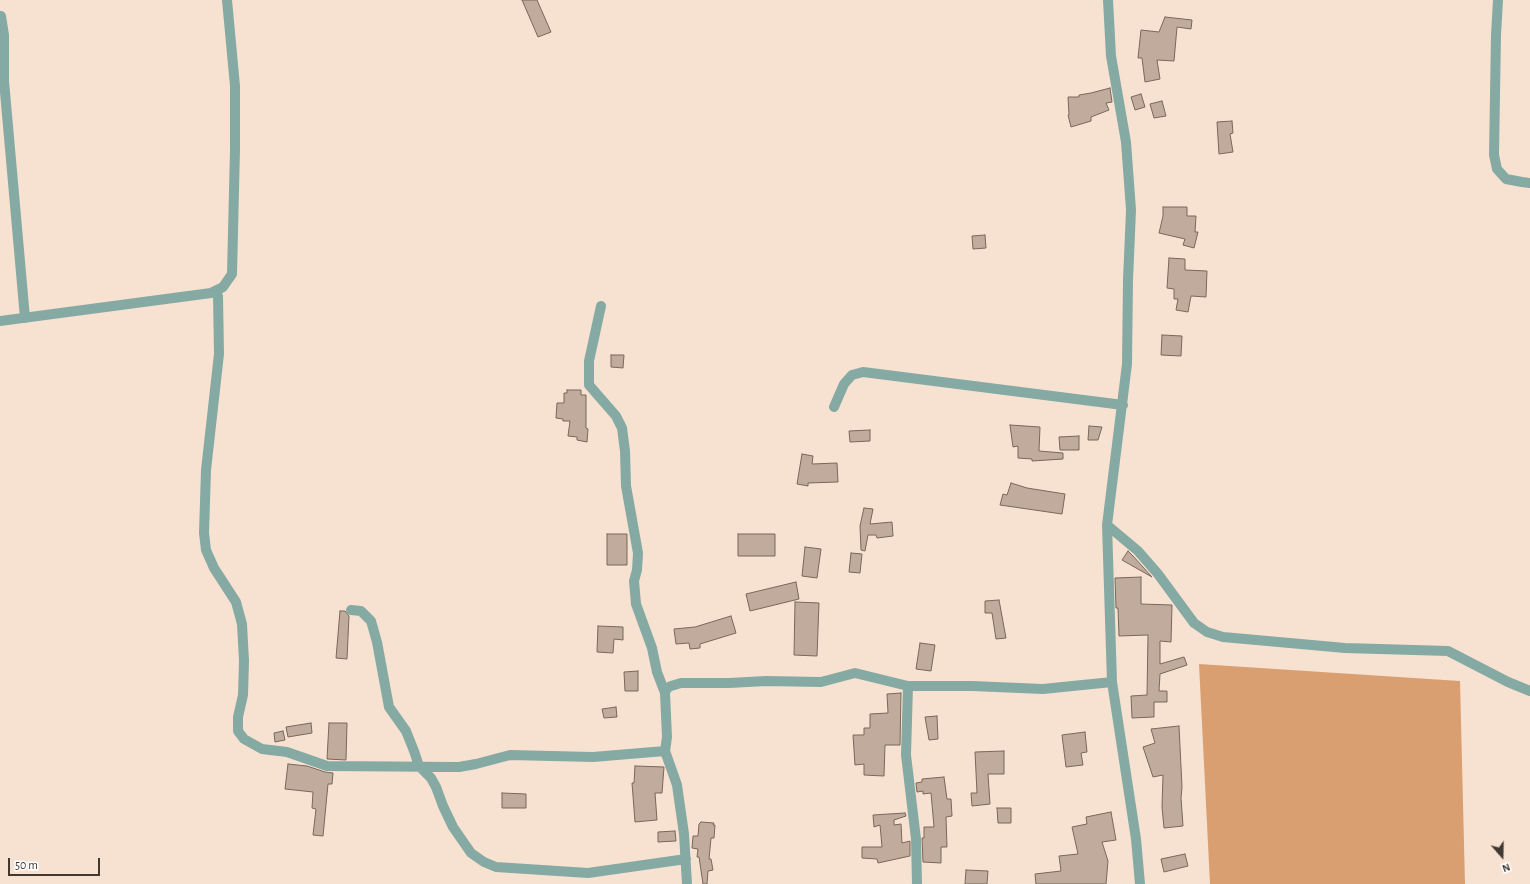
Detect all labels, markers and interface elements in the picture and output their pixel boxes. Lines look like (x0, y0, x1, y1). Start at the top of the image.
north arrow (1482, 836, 1522, 876)
scale bar (10, 850, 102, 876)
text: 50 m (15, 859, 38, 871)
text: N (1501, 861, 1512, 874)

